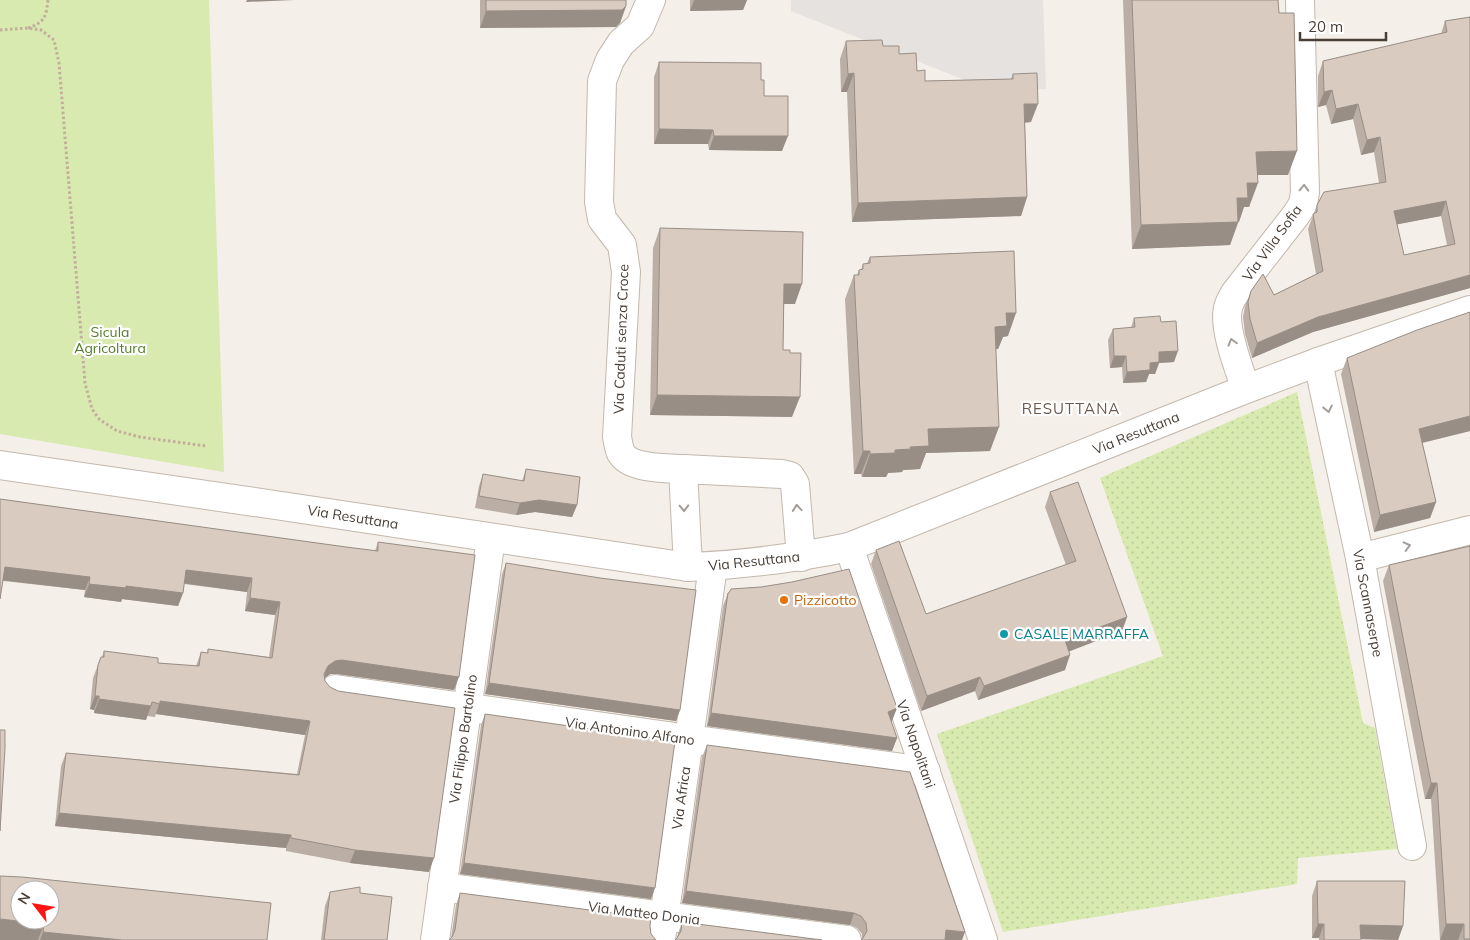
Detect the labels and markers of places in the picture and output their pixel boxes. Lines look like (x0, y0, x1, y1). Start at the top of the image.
place label: Pizzicotto (794, 591, 857, 609)
marker: Pizzicotto (778, 594, 790, 606)
place label: CASALE MARRAFFA (1014, 625, 1150, 643)
marker: CASALE MARRAFFA (998, 628, 1010, 640)

